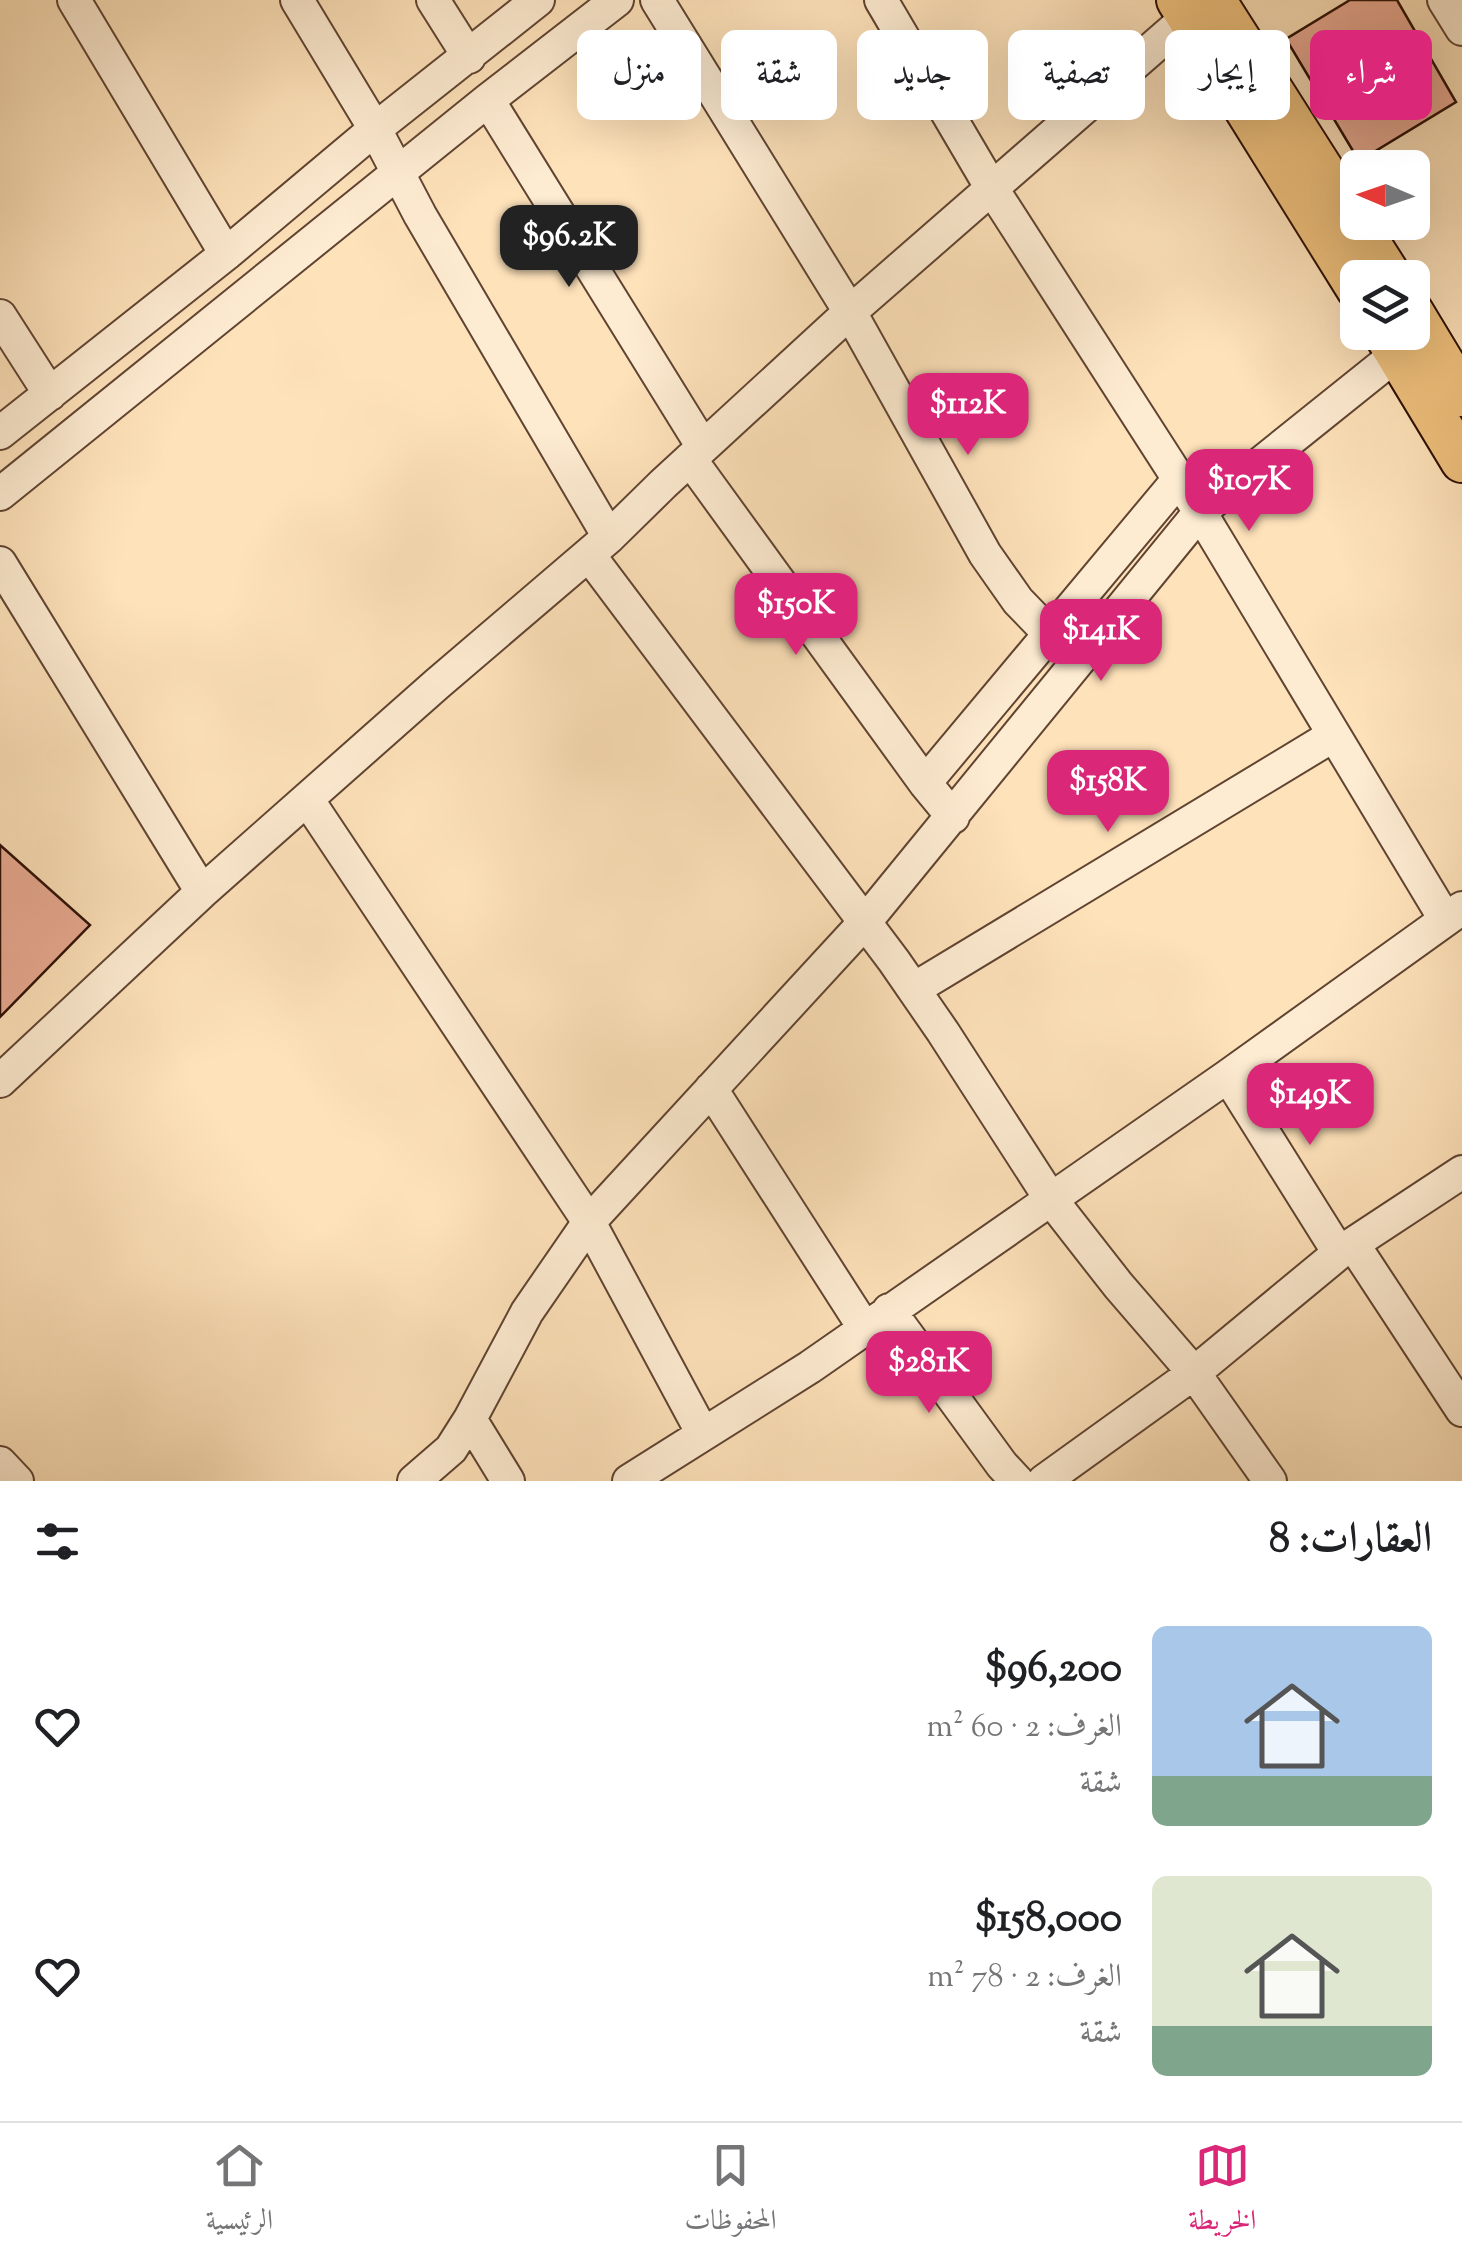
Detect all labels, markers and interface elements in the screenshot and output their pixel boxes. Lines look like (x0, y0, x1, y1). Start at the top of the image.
chip: منزل (577, 30, 701, 120)
chip: شقة (721, 30, 837, 120)
chip: جديد (857, 30, 988, 120)
chip: تصفية (1008, 30, 1145, 120)
chip: إيجار (1165, 30, 1290, 120)
chip: شراء (1310, 30, 1432, 120)
north arrow (1340, 150, 1430, 240)
map controls (1340, 150, 1430, 350)
pin: $96.2K (488, 205, 650, 290)
text: $96.2K (522, 214, 616, 260)
button: layers (1340, 260, 1430, 350)
pin: $112K (898, 373, 1038, 458)
text: $112K (930, 382, 1006, 428)
pin: $107K (1179, 449, 1319, 534)
text: $107K (1207, 458, 1291, 504)
pin: $150K (726, 573, 866, 658)
text: $150K (757, 582, 835, 628)
pin: $141K (1031, 599, 1171, 684)
text: $141K (1062, 608, 1140, 654)
pin: $158K (1038, 750, 1178, 835)
text: $158K (1069, 759, 1147, 805)
pin: $149K (1240, 1063, 1380, 1148)
text: $149K (1269, 1072, 1351, 1118)
pin: $281K (859, 1331, 999, 1416)
text: $281K (888, 1340, 970, 1386)
text: العقارات: 8 (1269, 1511, 1432, 1571)
icon: filters (30, 1514, 85, 1569)
text: $96,200 (985, 1640, 1122, 1700)
icon: home (1232, 1666, 1352, 1786)
icon: heart (30, 1699, 85, 1754)
text: الغرف: 2 · 60 m² (927, 1705, 1122, 1751)
text: شقة (1080, 1761, 1122, 1807)
text: $158,000 (974, 1890, 1122, 1950)
icon: home (1232, 1916, 1352, 2036)
icon: heart (30, 1949, 85, 2004)
text: الغرف: 2 · 78 m² (927, 1955, 1122, 2001)
text: شقة (1080, 2011, 1122, 2057)
tab: الرئيسية (206, 2138, 273, 2247)
tab: المحفوظات (684, 2138, 777, 2247)
tab: الخريطة (1188, 2138, 1256, 2247)

